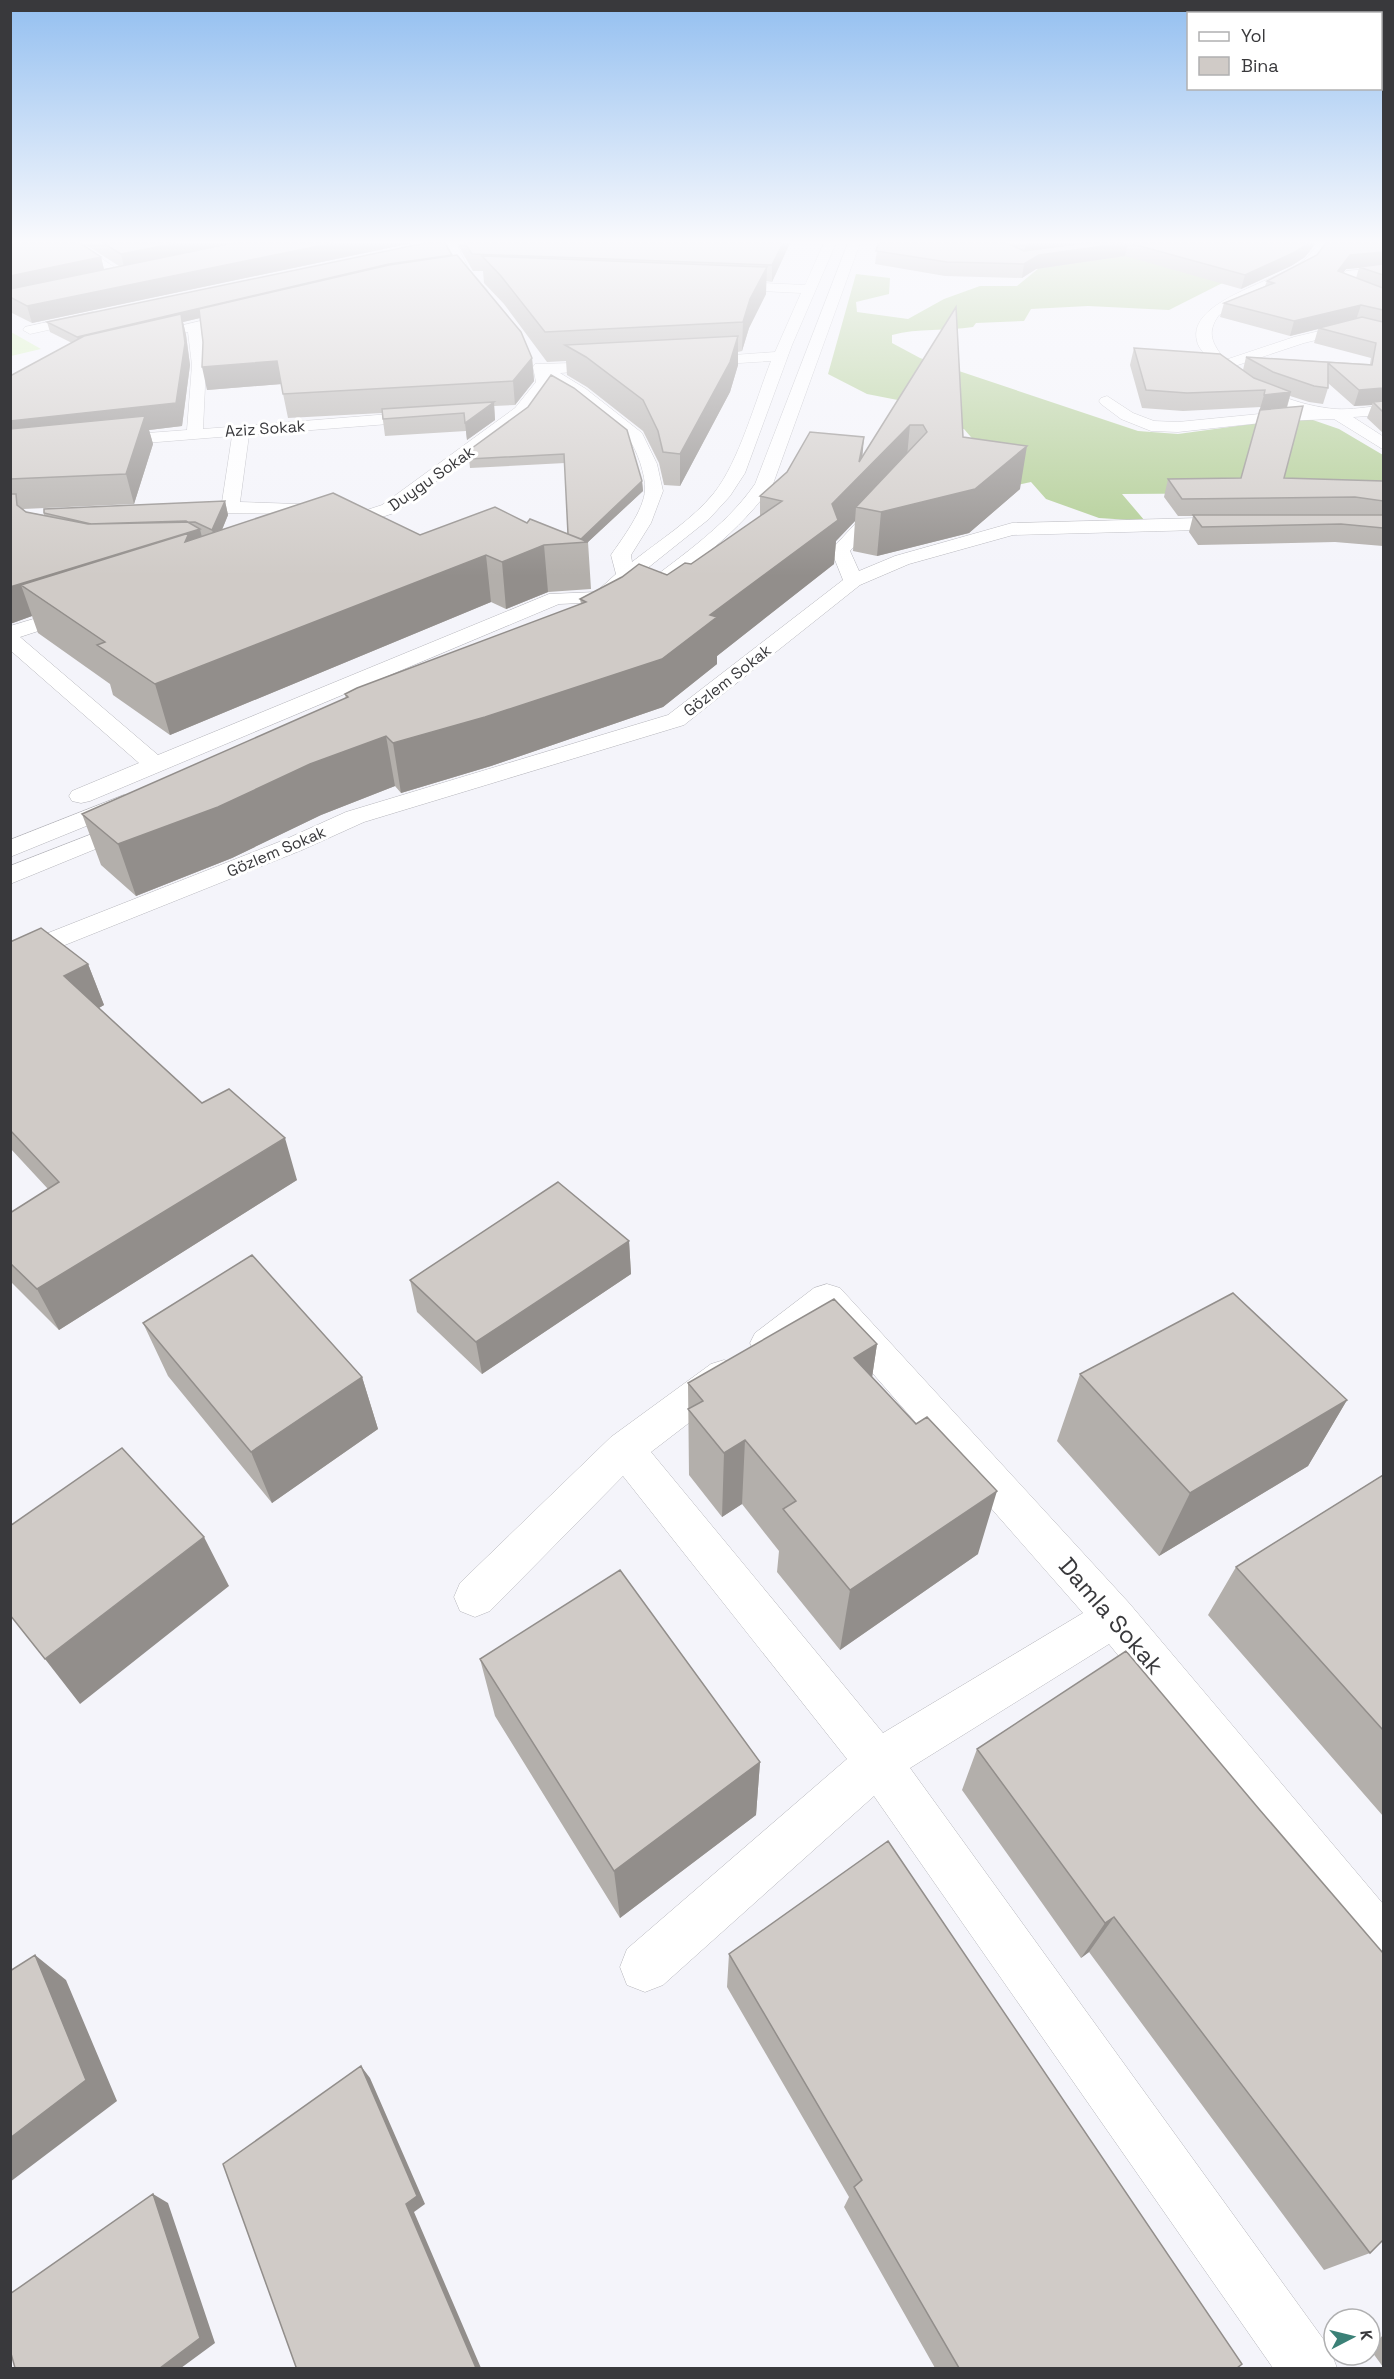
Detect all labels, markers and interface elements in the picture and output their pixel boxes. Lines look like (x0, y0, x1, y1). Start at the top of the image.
legend (1187, 12, 1382, 90)
text: Yol (1241, 24, 1266, 47)
text: Bina (1241, 54, 1279, 77)
street label: Aziz Sokak (224, 415, 306, 442)
street label: Duygu Sokak (384, 441, 479, 516)
street label: Gözlem Sokak (679, 639, 776, 721)
street label: Gözlem Sokak (223, 821, 329, 882)
street label: Damla Sokak (1052, 1551, 1171, 1681)
north arrow (1322, 2307, 1382, 2367)
text: K (1355, 2329, 1377, 2341)

